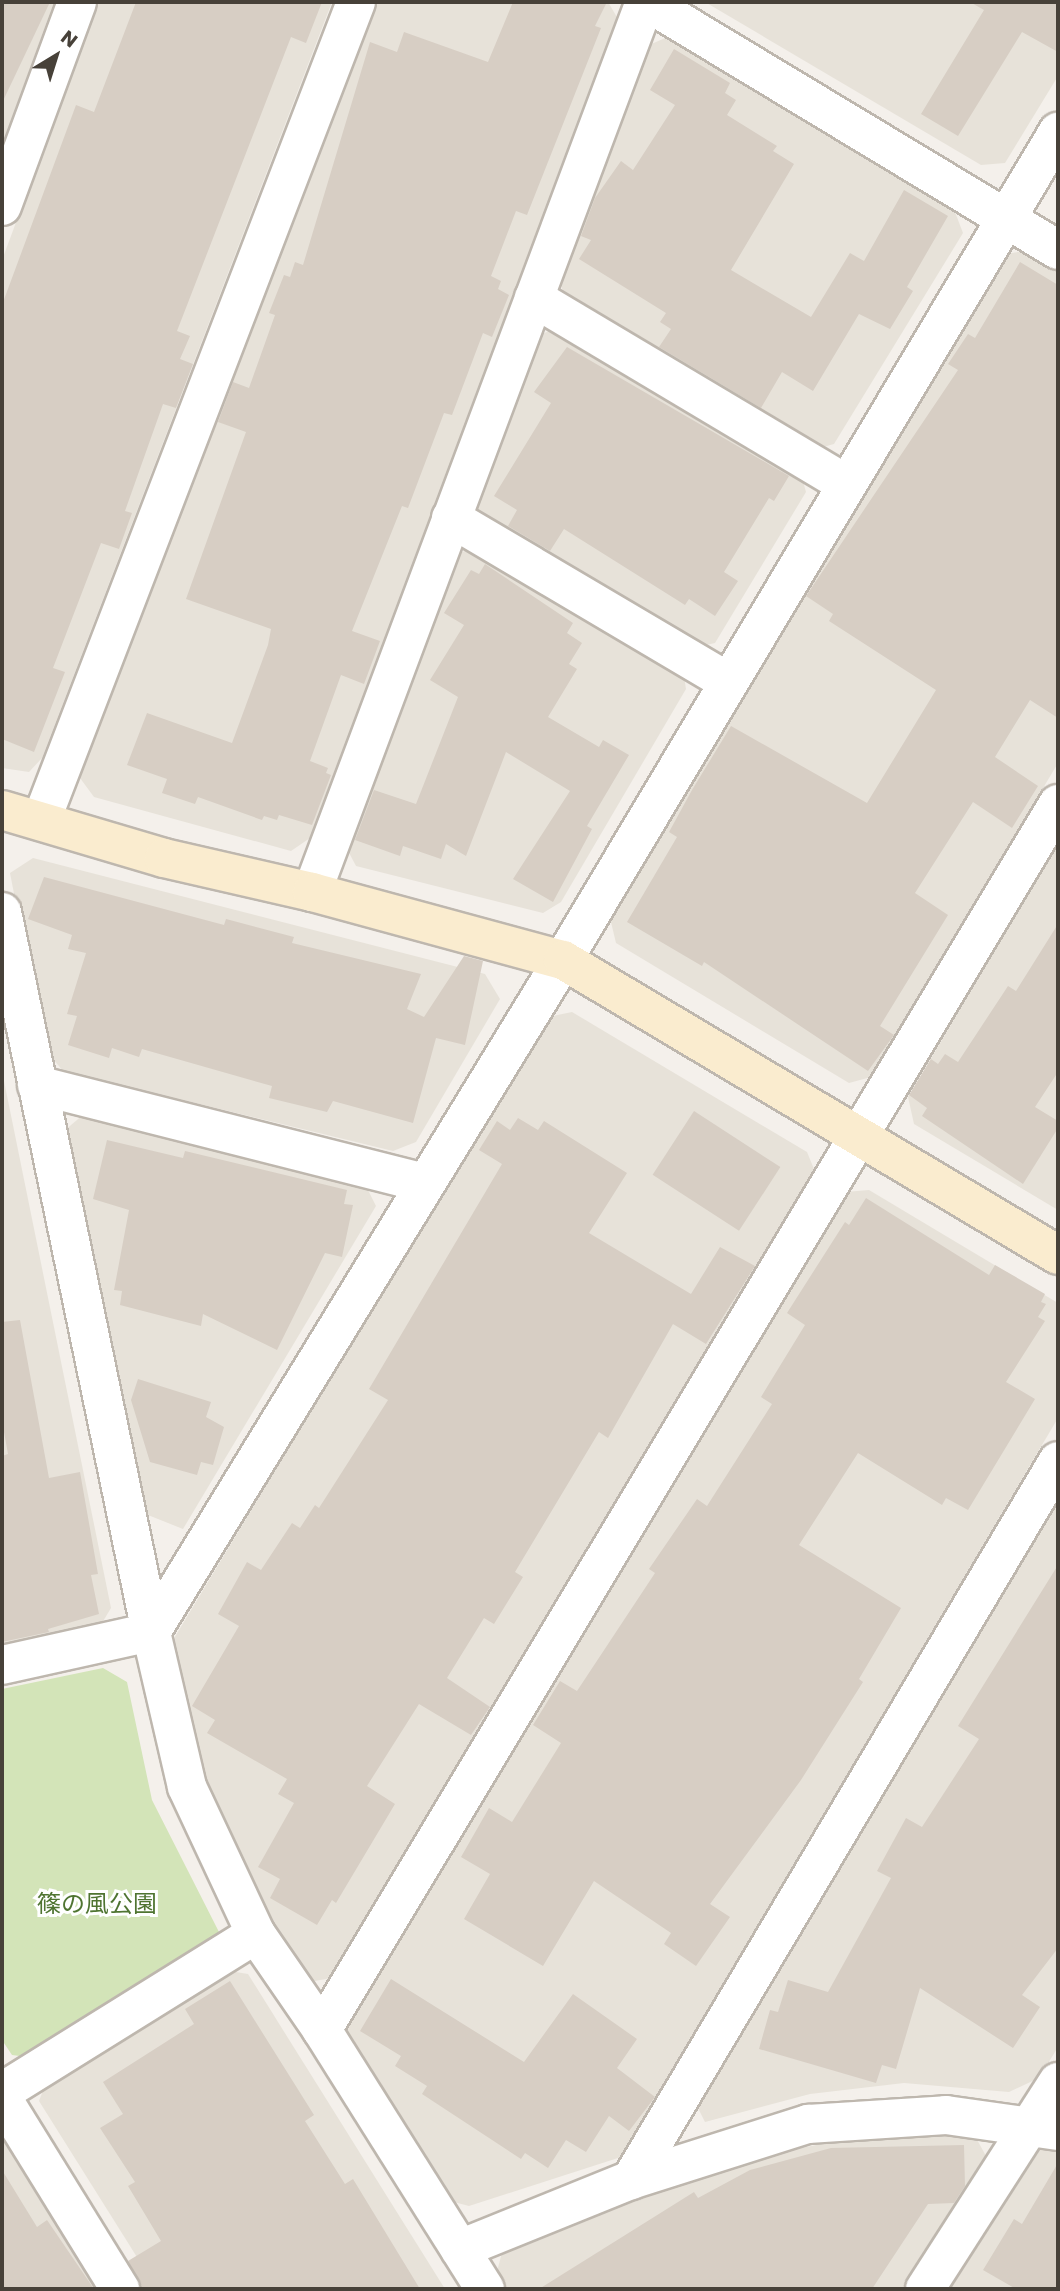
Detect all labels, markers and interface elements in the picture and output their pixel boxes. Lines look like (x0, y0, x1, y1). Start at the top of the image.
north arrow (21, 21, 91, 91)
text: N (55, 24, 83, 54)
park label: 篠の風公園 (37, 1890, 157, 1918)

